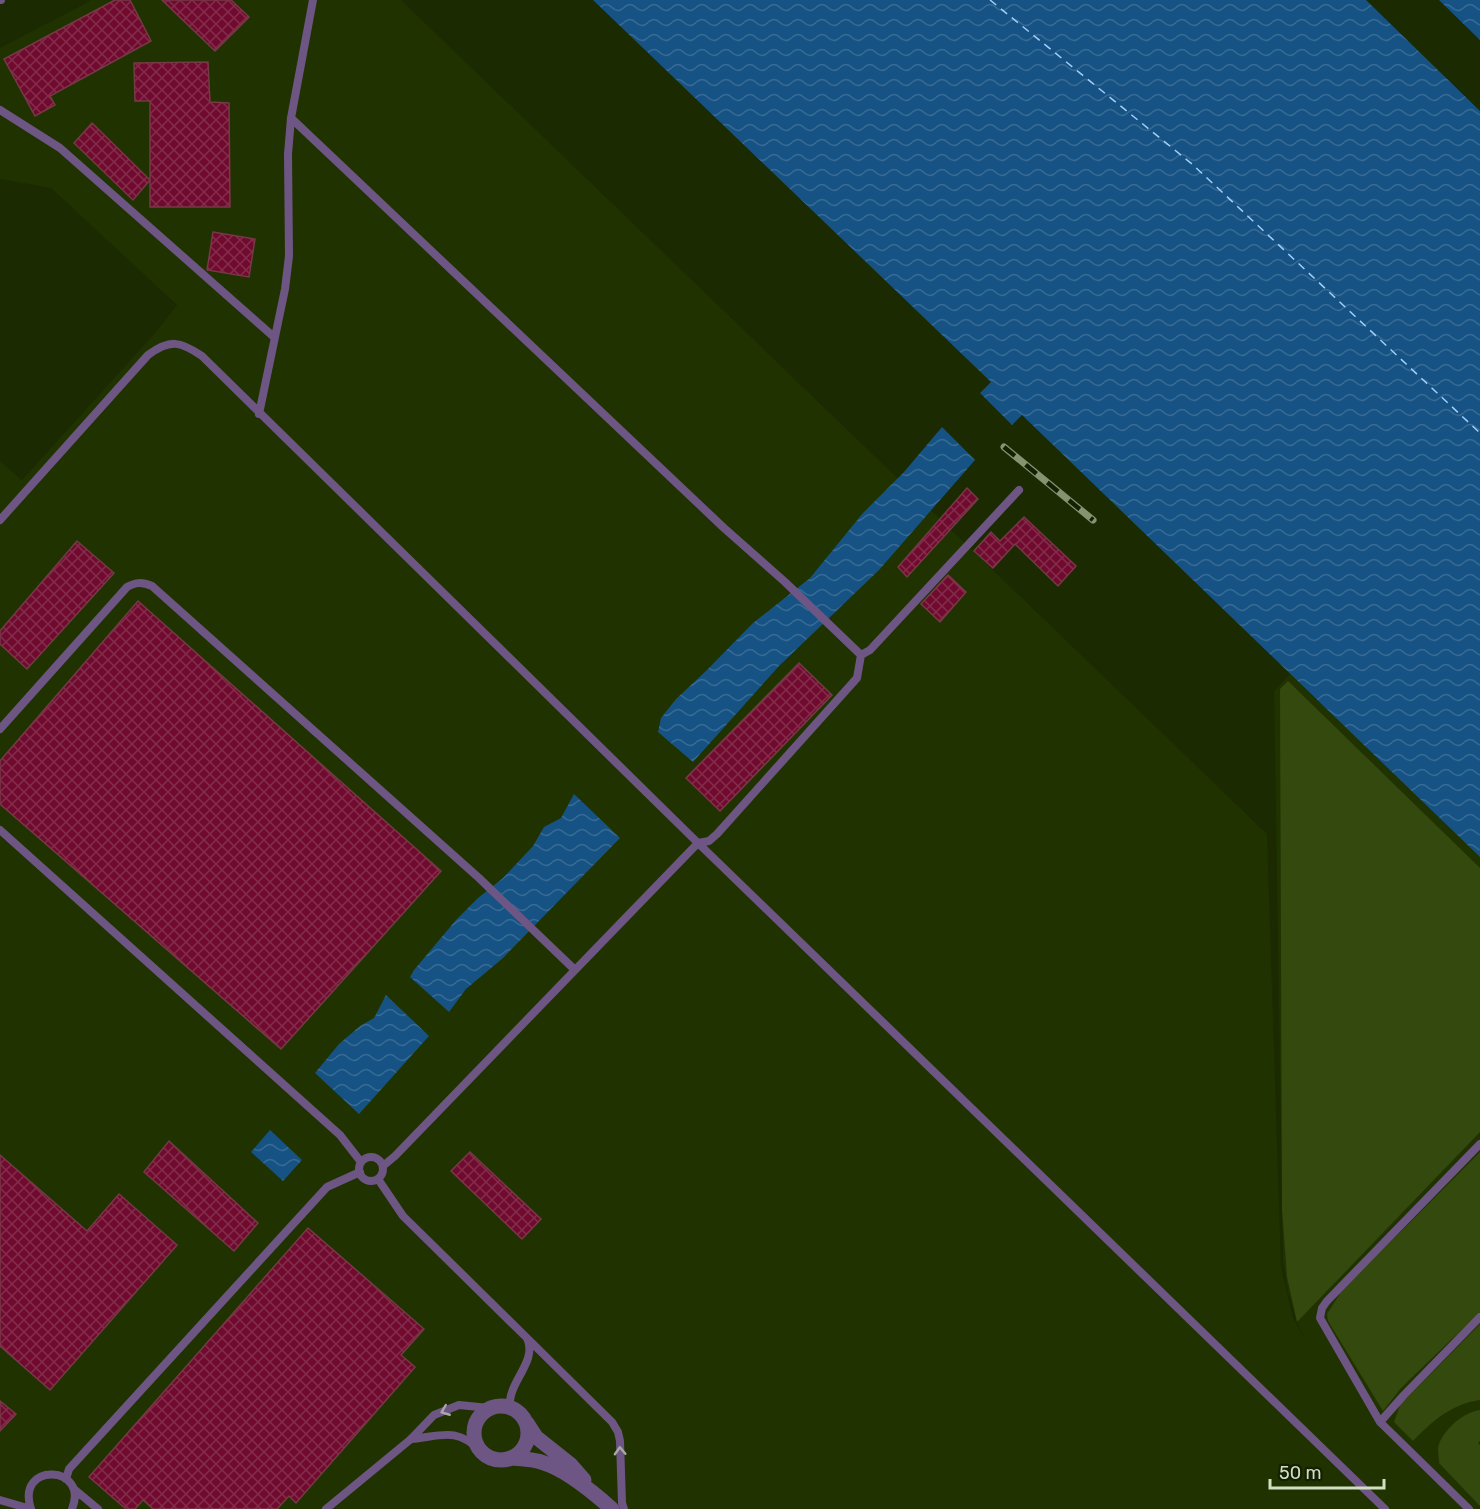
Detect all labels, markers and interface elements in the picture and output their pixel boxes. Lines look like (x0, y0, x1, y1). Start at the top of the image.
one-way arrow (440, 1403, 451, 1416)
one-way arrow (613, 1446, 626, 1455)
scale bar (1270, 1452, 1384, 1490)
text: 50 m (1279, 1462, 1322, 1484)

